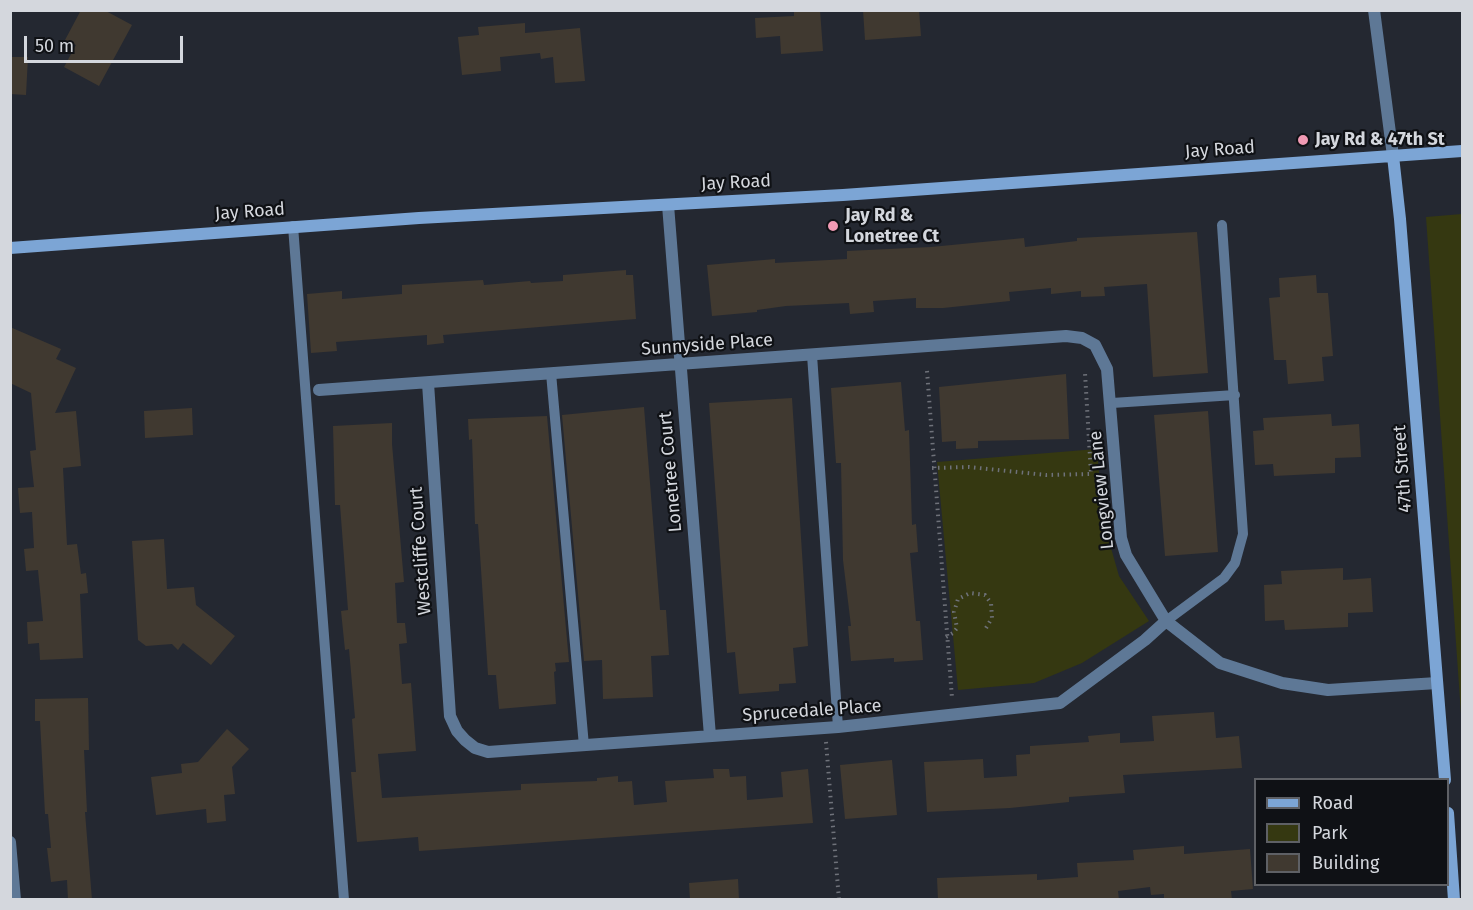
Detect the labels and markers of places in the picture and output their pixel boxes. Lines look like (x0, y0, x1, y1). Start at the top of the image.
place label: Jay Rd & 47th St (1315, 129, 1445, 151)
marker: Jay Rd & 47th St (1296, 133, 1310, 147)
place label: Jay Rd & Lonetree Ct (845, 205, 939, 248)
marker: Jay Rd & Lonetree Ct (826, 219, 840, 233)

